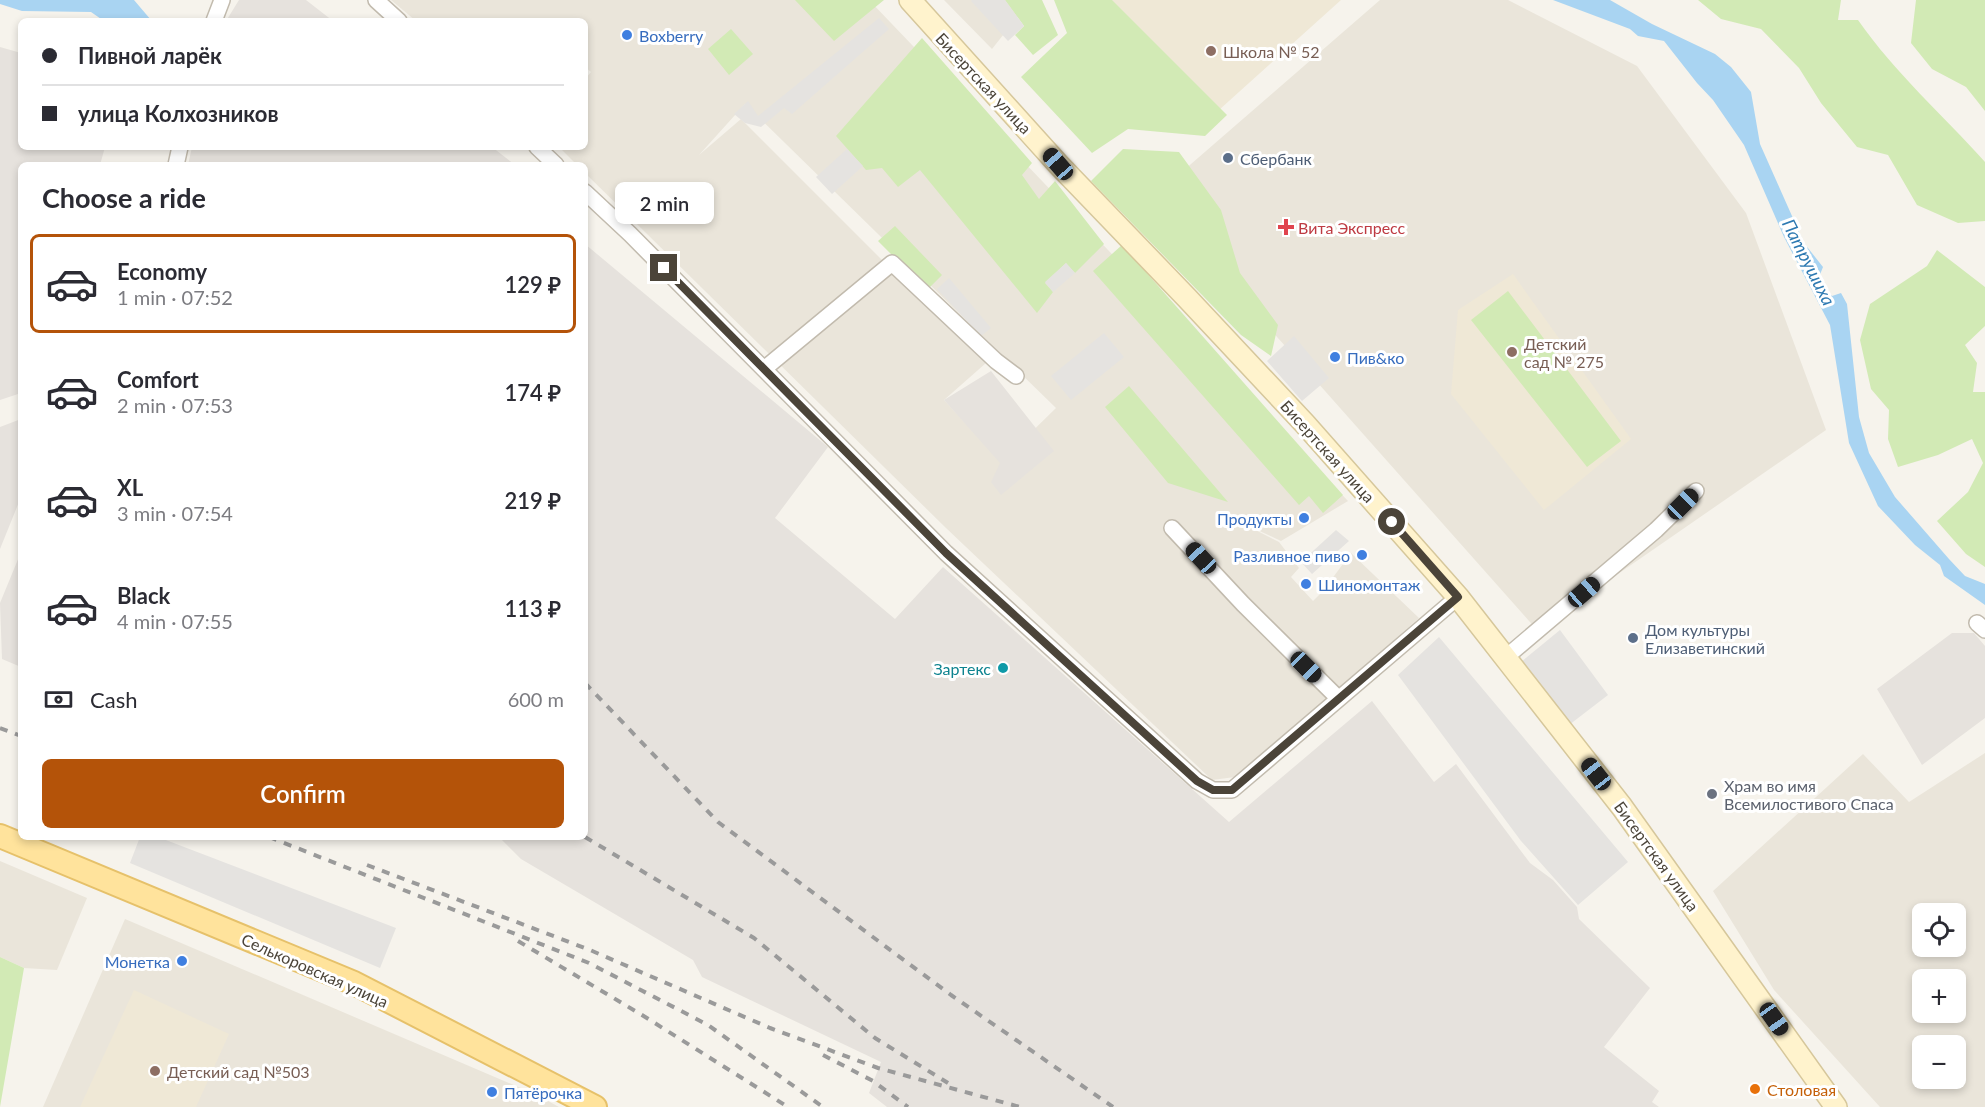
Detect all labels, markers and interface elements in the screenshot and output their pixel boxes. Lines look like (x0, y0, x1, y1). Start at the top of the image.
place label: Boxberry (639, 26, 704, 45)
marker: Boxberry (620, 28, 634, 42)
street label: Бисертская улица (932, 29, 1036, 137)
text: Пивной ларёк (78, 42, 222, 69)
place label: Школа № 52 (1223, 42, 1319, 61)
marker: Школа № 52 (1204, 44, 1218, 58)
text: улица Колхозников (78, 100, 278, 127)
car (1039, 145, 1077, 183)
place label: Сбербанк (1240, 149, 1312, 168)
marker: Сбербанк (1221, 151, 1235, 165)
text: Choose a ride (42, 181, 206, 214)
callout: 2 min (614, 181, 714, 223)
text: 2 min (640, 191, 689, 215)
water label: Патрушиха (1778, 215, 1840, 309)
place label: Вита Экспресс (1298, 218, 1406, 237)
marker: Вита Экспресс (1279, 220, 1293, 234)
route end (650, 254, 677, 281)
icon: car (45, 257, 99, 311)
text: Economy (117, 258, 207, 285)
text: 129 ₽ (504, 271, 561, 298)
text: 1 min · 07:52 (117, 285, 233, 309)
place label: Детский сад № 275 (1524, 334, 1604, 371)
marker: Детский сад № 275 (1505, 345, 1519, 359)
place label: Пив&ко (1347, 348, 1404, 367)
marker: Пив&ко (1328, 350, 1342, 364)
icon: car (45, 365, 99, 419)
text: Comfort (117, 366, 199, 393)
text: 174 ₽ (504, 379, 561, 406)
text: 2 min · 07:53 (117, 393, 233, 417)
street label: Бисертская улица (1277, 396, 1379, 506)
icon: car (45, 473, 99, 527)
text: XL (117, 474, 143, 501)
car (1664, 485, 1702, 523)
text: 219 ₽ (504, 487, 561, 514)
text: 3 min · 07:54 (117, 501, 233, 525)
route start (1378, 508, 1405, 535)
place label: Продукты (1217, 509, 1292, 528)
marker: Продукты (1297, 511, 1311, 525)
car (1182, 539, 1220, 577)
place label: Разливное пиво (1233, 546, 1350, 565)
marker: Разливное пиво (1355, 548, 1369, 562)
car (1565, 573, 1603, 611)
place label: Шиномонтаж (1318, 575, 1421, 594)
marker: Шиномонтаж (1299, 577, 1313, 591)
icon: car (45, 581, 99, 635)
text: Black (117, 582, 170, 609)
text: 113 ₽ (504, 595, 561, 622)
text: 4 min · 07:55 (117, 609, 233, 633)
place label: Дом культуры Елизаветинский (1645, 620, 1765, 657)
marker: Дом культуры Елизаветинский (1626, 631, 1640, 645)
car (1287, 648, 1325, 686)
place label: Зартекс (933, 659, 991, 678)
marker: Зартекс (996, 661, 1010, 675)
icon: cash (42, 683, 75, 716)
text: Cash (90, 686, 137, 713)
text: 600 m (508, 687, 564, 711)
car (1578, 754, 1614, 794)
button: Confirm (42, 759, 564, 828)
place label: Храм во имя Всемилостивого Спаса (1724, 776, 1894, 813)
marker: Храм во имя Всемилостивого Спаса (1705, 787, 1719, 801)
street label: Бисертская улица (1611, 797, 1703, 915)
map controls (1912, 903, 1966, 1089)
button: locate (1912, 903, 1966, 957)
street label: Селькоровская улица (239, 929, 391, 1011)
place label: Монетка (105, 952, 170, 971)
marker: Монетка (175, 954, 189, 968)
button: + (1912, 969, 1966, 1023)
car (1756, 999, 1792, 1039)
button: − (1912, 1035, 1966, 1089)
place label: Детский сад №503 (167, 1062, 310, 1081)
marker: Детский сад №503 (148, 1064, 162, 1078)
place label: Столовая (1767, 1080, 1836, 1099)
marker: Столовая (1748, 1082, 1762, 1096)
place label: Пятёрочка (504, 1083, 582, 1102)
marker: Пятёрочка (485, 1085, 499, 1099)

